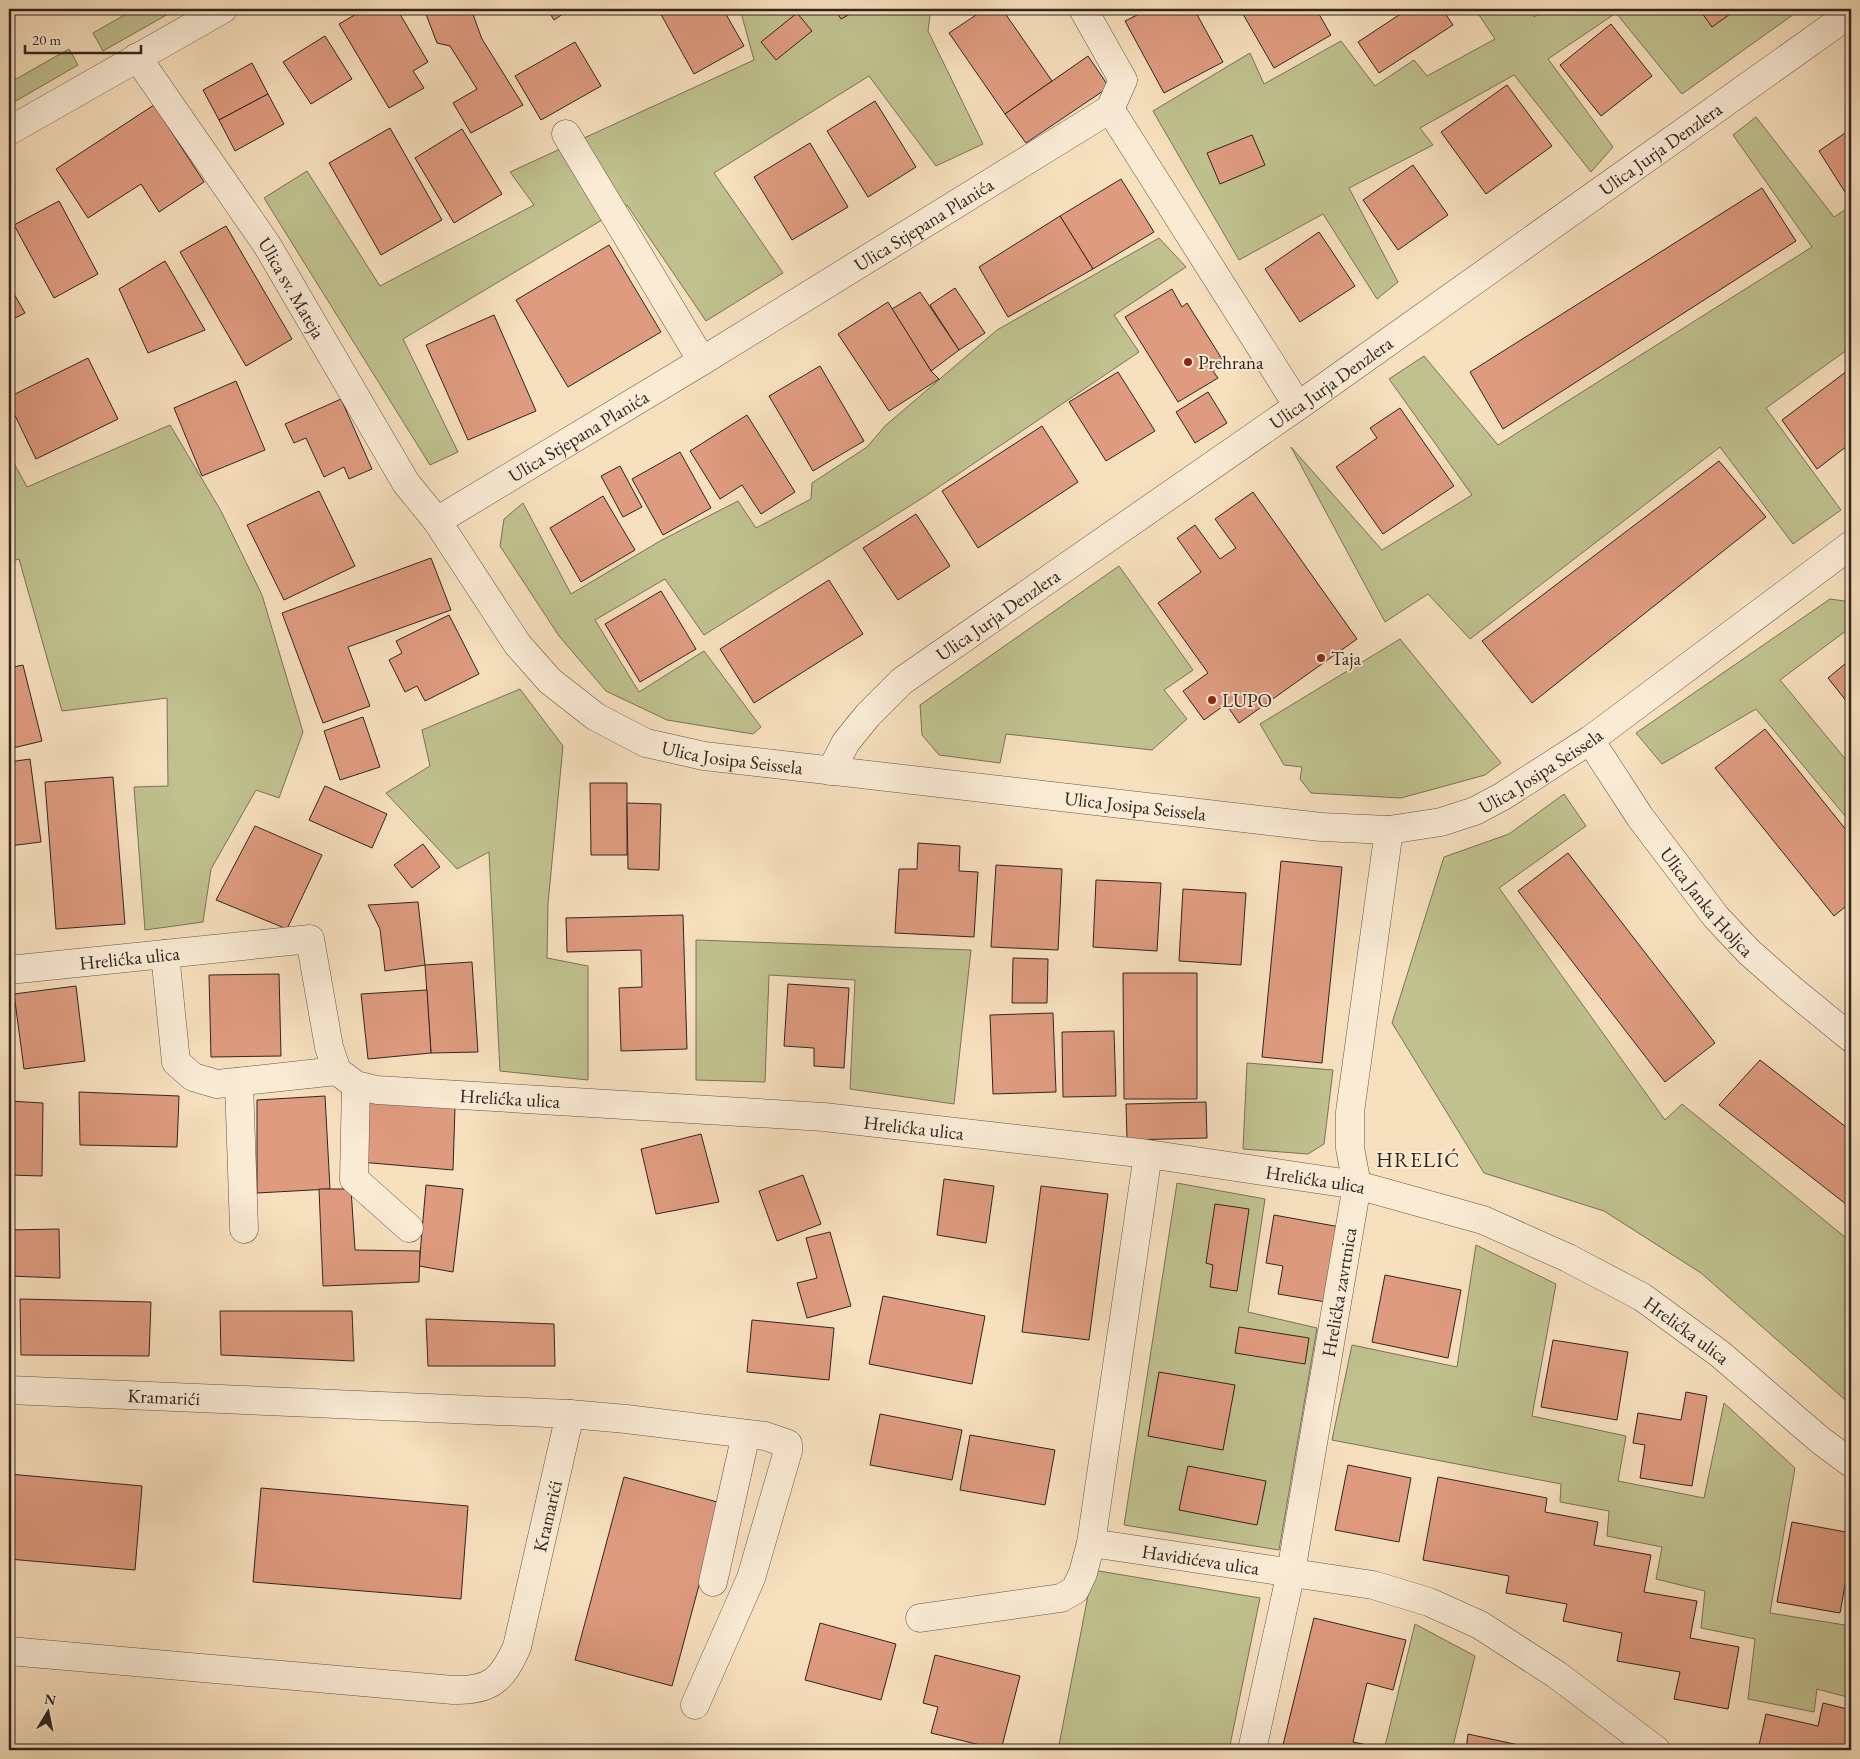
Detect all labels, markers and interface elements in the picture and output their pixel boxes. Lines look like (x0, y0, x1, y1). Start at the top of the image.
scale bar (25, 22, 141, 54)
text: 20 m (32, 30, 61, 49)
street label: Ulica Jurja Denzlera (1594, 96, 1727, 201)
street label: Ulica Stjepana Planića (849, 172, 999, 277)
street label: Ulica sv. Mateja (252, 232, 331, 343)
street label: Ulica Jurja Denzlera (1264, 330, 1398, 435)
place label: Prehrana (1198, 350, 1264, 375)
marker: Prehrana (1182, 356, 1194, 368)
street label: Ulica Stjepana Planića (504, 384, 654, 488)
street label: Ulica Jurja Denzlera (931, 563, 1065, 667)
place label: Taja (1331, 646, 1361, 671)
marker: Taja (1315, 652, 1327, 664)
place label: LUPO (1222, 688, 1272, 713)
marker: LUPO (1206, 694, 1218, 706)
street label: Ulica Josipa Seissela (1474, 722, 1608, 820)
street label: Ulica Josipa Seissela (659, 735, 805, 780)
street label: Ulica Josipa Seissela (1063, 786, 1208, 827)
street label: Ulica Janka Holjca (1654, 842, 1759, 963)
street label: Hrelićka ulica (78, 940, 181, 976)
street label: Hrelićka ulica (459, 1083, 561, 1114)
street label: Hrelićka ulica (862, 1110, 966, 1146)
district label: HRELIĆ (1376, 1146, 1460, 1173)
street label: Hrelićka ulica (1264, 1160, 1369, 1200)
street label: Hrelićka zavrtnica (1316, 1225, 1363, 1359)
street label: Hrelićka ulica (1638, 1290, 1735, 1370)
street label: Kramarići (127, 1383, 201, 1411)
street label: Kramarići (527, 1478, 568, 1554)
street label: Havidićeva ulica (1140, 1539, 1261, 1581)
north arrow (22, 1686, 72, 1736)
text: N (43, 1689, 58, 1709)

